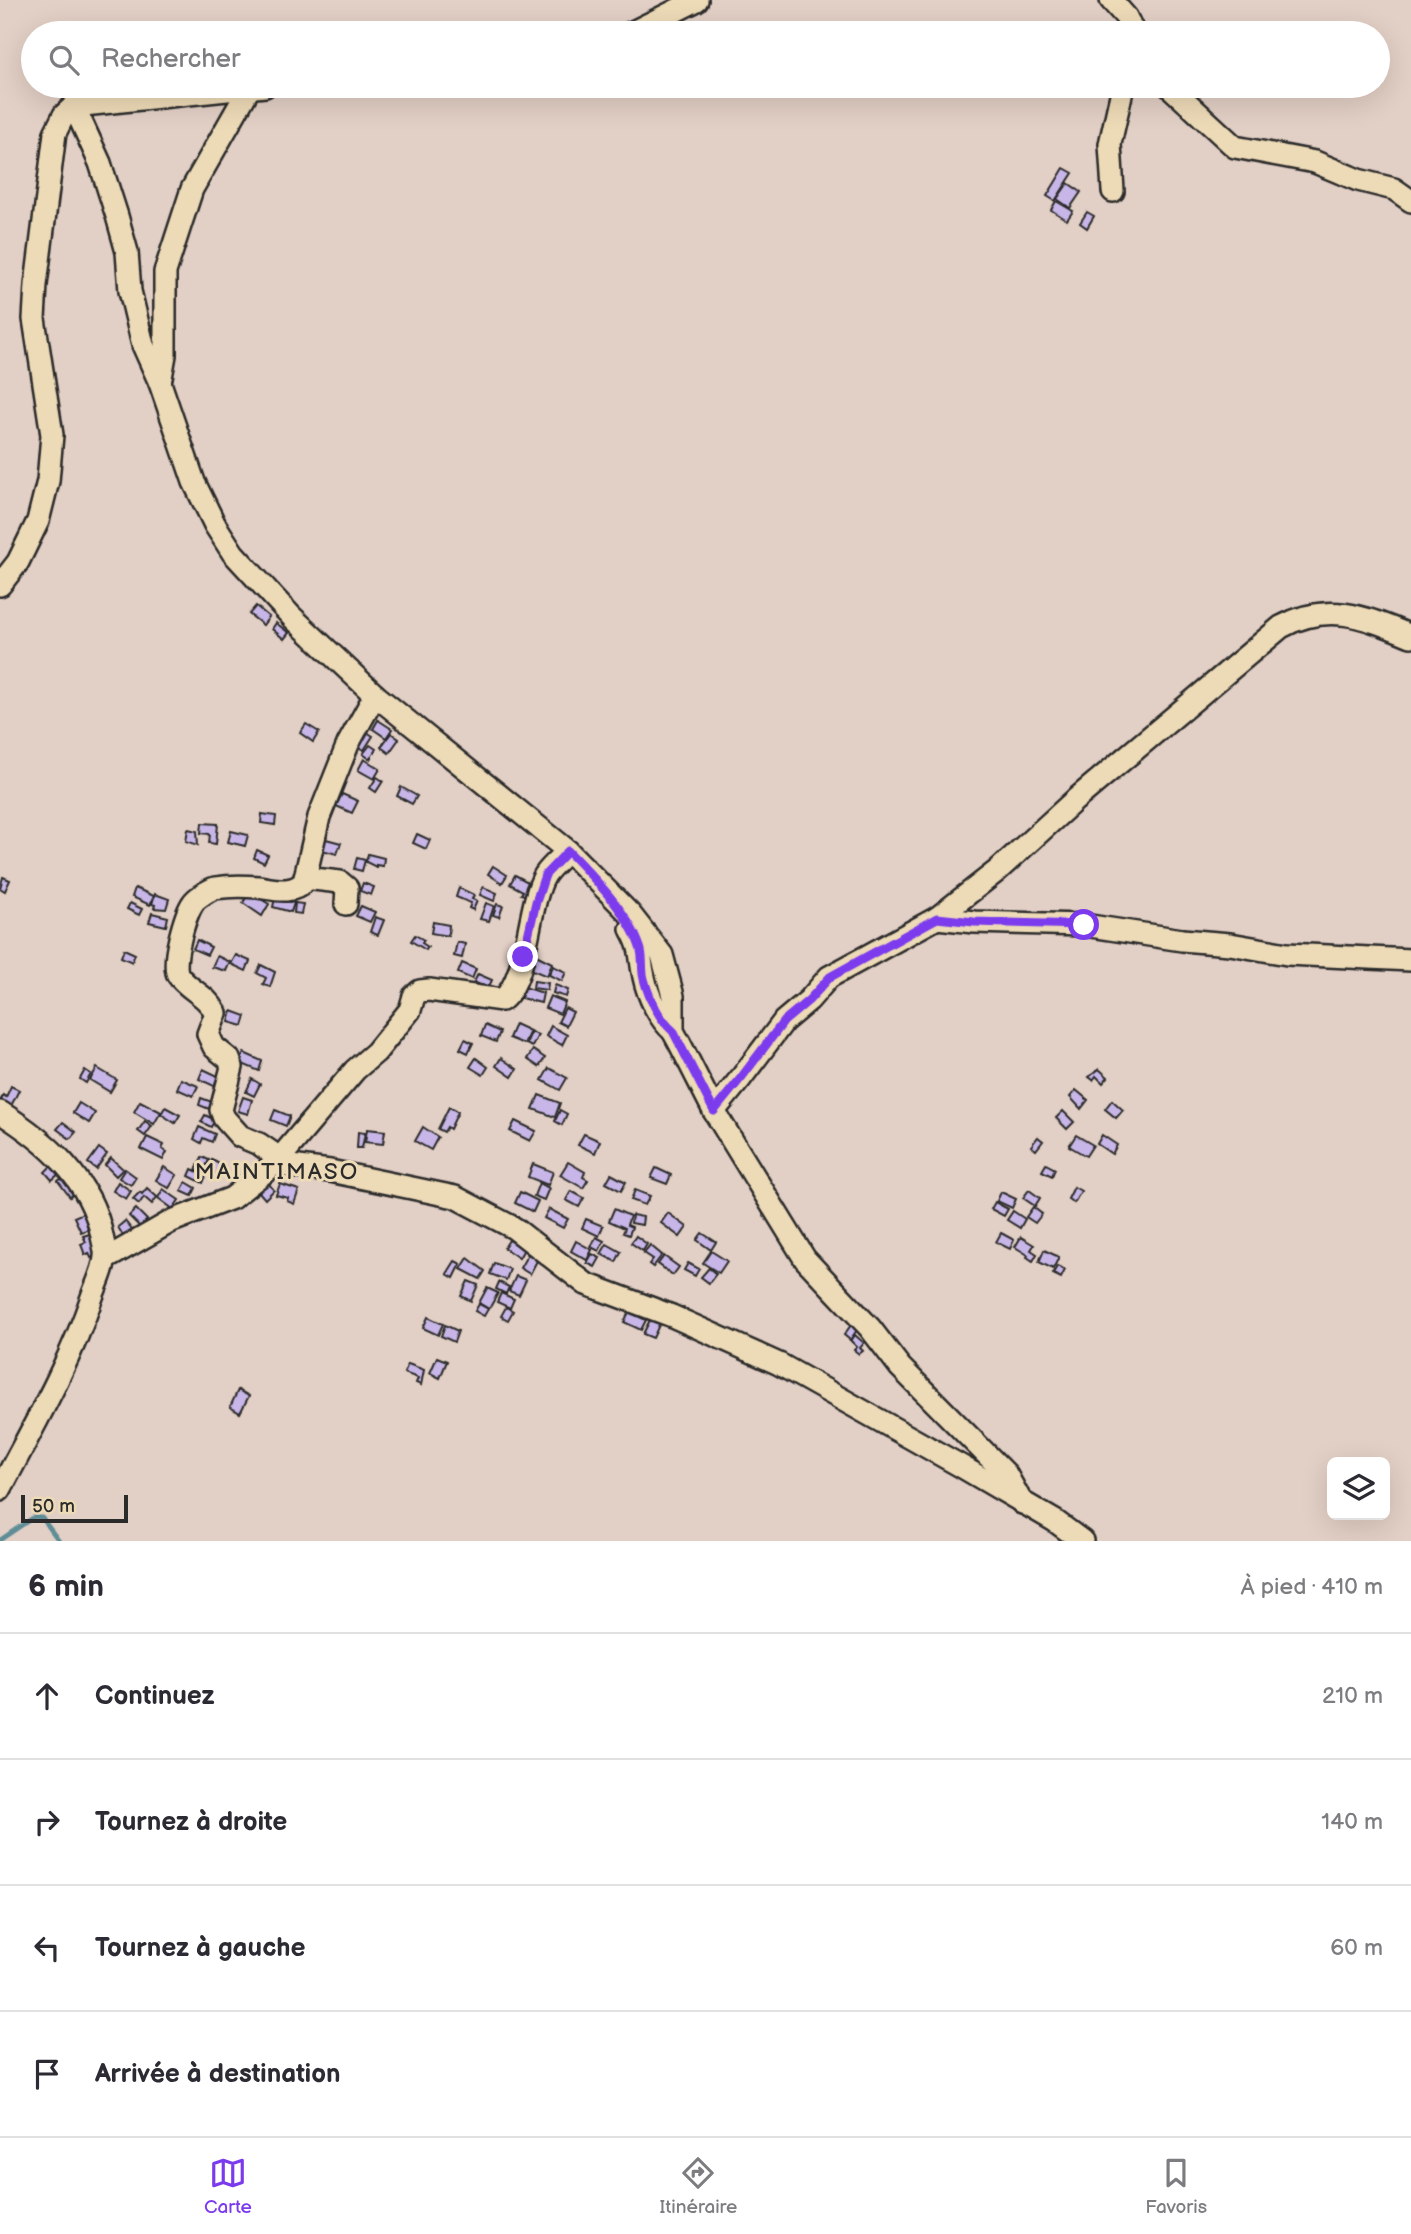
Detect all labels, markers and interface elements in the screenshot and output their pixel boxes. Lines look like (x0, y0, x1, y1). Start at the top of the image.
search box (21, 21, 1390, 98)
icon: search (45, 41, 83, 79)
text: Rechercher (101, 44, 240, 75)
route start (1068, 909, 1099, 940)
route end (507, 941, 538, 972)
district label: MAINTIMASO (195, 1158, 359, 1186)
map controls (1327, 1457, 1390, 1520)
button: layers (1327, 1457, 1390, 1520)
scale bar (21, 1492, 128, 1524)
text: 50 m (32, 1495, 75, 1518)
text: 6 min (28, 1569, 104, 1605)
text: À pied · 410 m (1240, 1573, 1383, 1601)
icon: ahead (28, 1677, 66, 1715)
text: Continuez (95, 1681, 215, 1712)
text: 210 m (1322, 1682, 1383, 1710)
icon: right (28, 1803, 66, 1841)
text: Tournez à droite (95, 1807, 287, 1838)
text: 140 m (1321, 1808, 1383, 1836)
icon: left (28, 1929, 66, 1967)
text: Tournez à gauche (95, 1933, 306, 1964)
text: 60 m (1330, 1934, 1383, 1962)
icon: arrive (28, 2055, 66, 2093)
text: Arrivée à destination (95, 2059, 341, 2090)
tab: Carte (204, 2154, 252, 2219)
tab: Itinéraire (660, 2154, 737, 2219)
tab: Favoris (1145, 2154, 1207, 2219)

